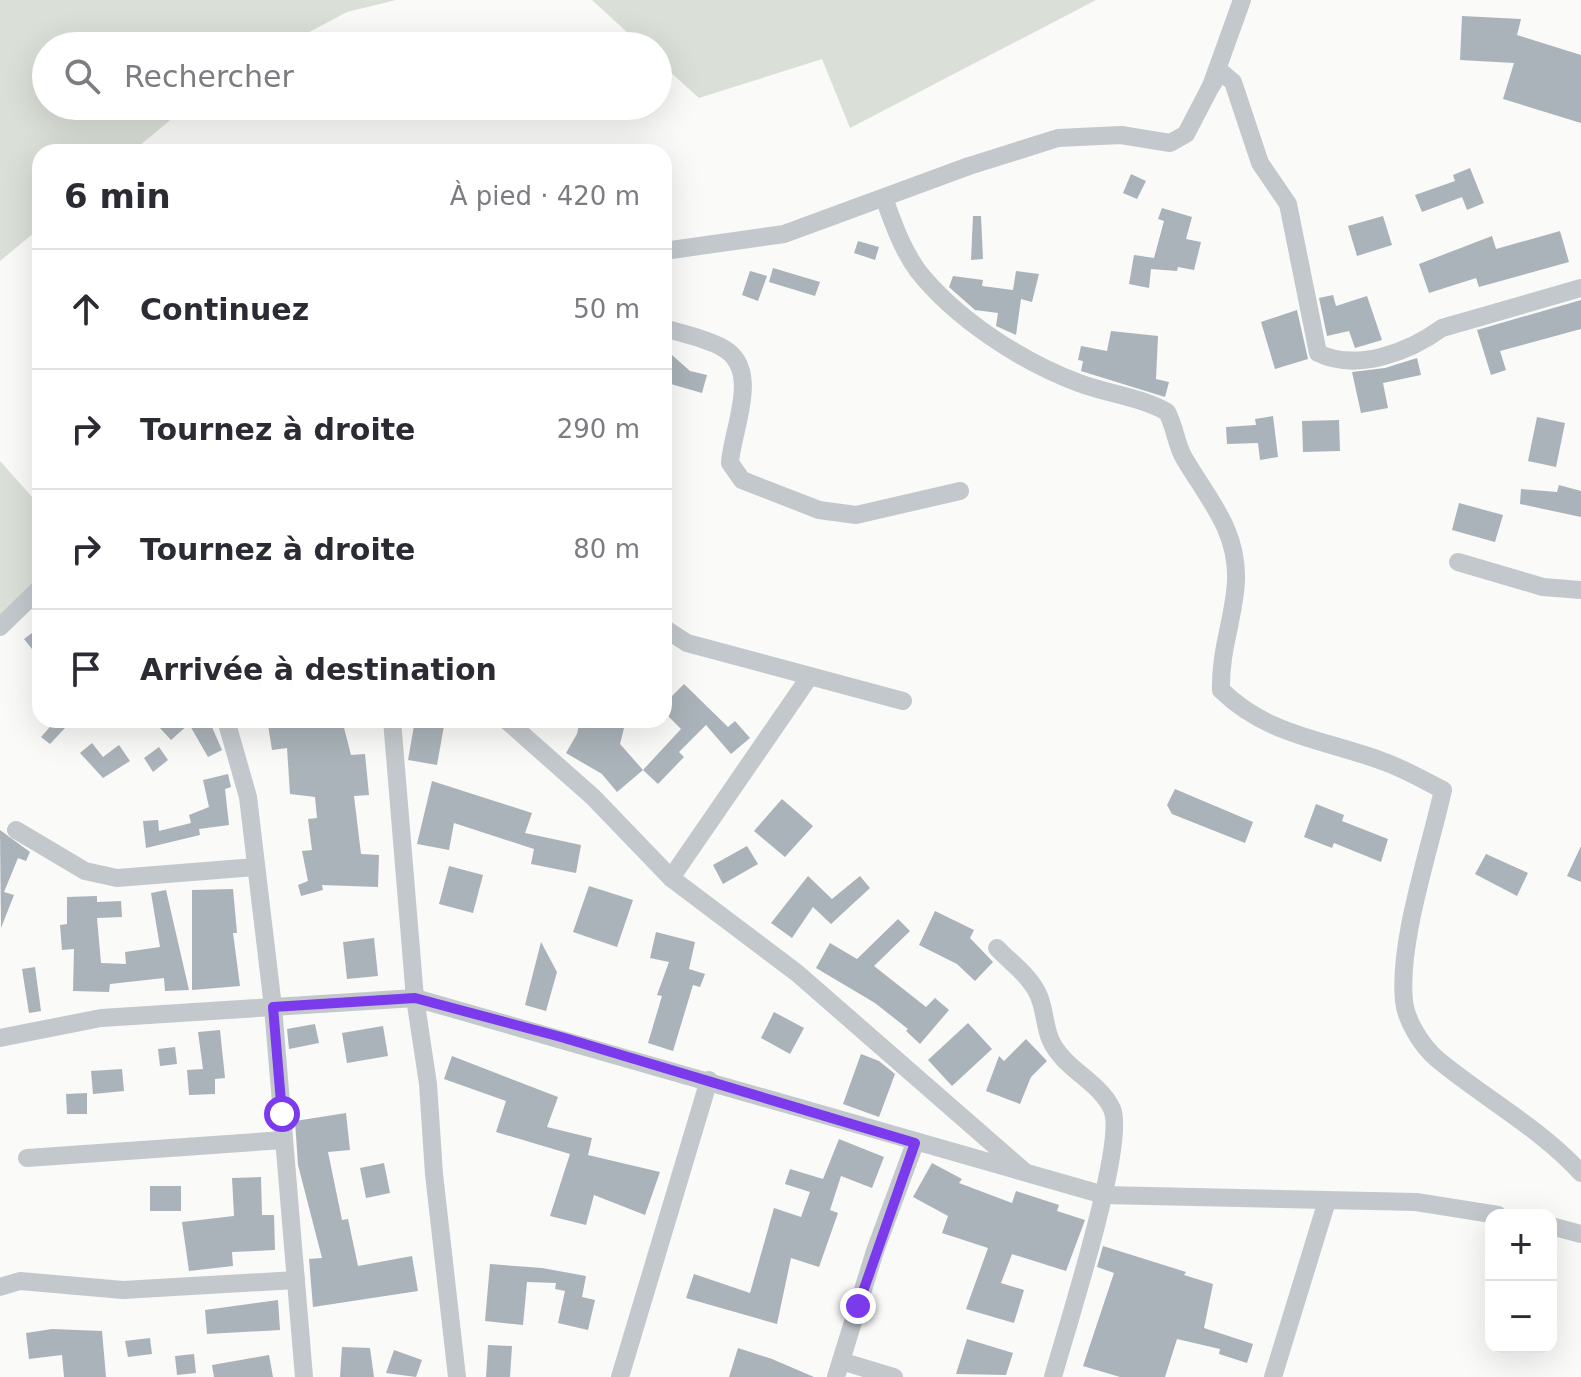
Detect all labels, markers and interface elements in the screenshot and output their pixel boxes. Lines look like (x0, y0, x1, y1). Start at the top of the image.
search box (32, 32, 672, 120)
icon: search (60, 54, 104, 98)
text: Rechercher (124, 59, 294, 94)
text: 6 min (64, 176, 171, 216)
text: À pied · 420 m (450, 181, 640, 211)
icon: ahead (64, 287, 108, 331)
text: Continuez (140, 292, 309, 327)
text: 50 m (573, 294, 640, 324)
icon: right (64, 407, 108, 451)
text: Tournez à droite (140, 412, 415, 447)
text: 290 m (557, 414, 640, 444)
icon: right (64, 527, 108, 571)
text: Tournez à droite (140, 532, 415, 567)
text: 80 m (573, 534, 640, 564)
icon: arrive (64, 647, 108, 691)
text: Arrivée à destination (140, 652, 497, 687)
route start (264, 1096, 300, 1132)
map controls (1485, 1209, 1557, 1353)
button: + (1485, 1209, 1557, 1281)
button: − (1485, 1281, 1557, 1353)
route end (840, 1288, 876, 1324)

